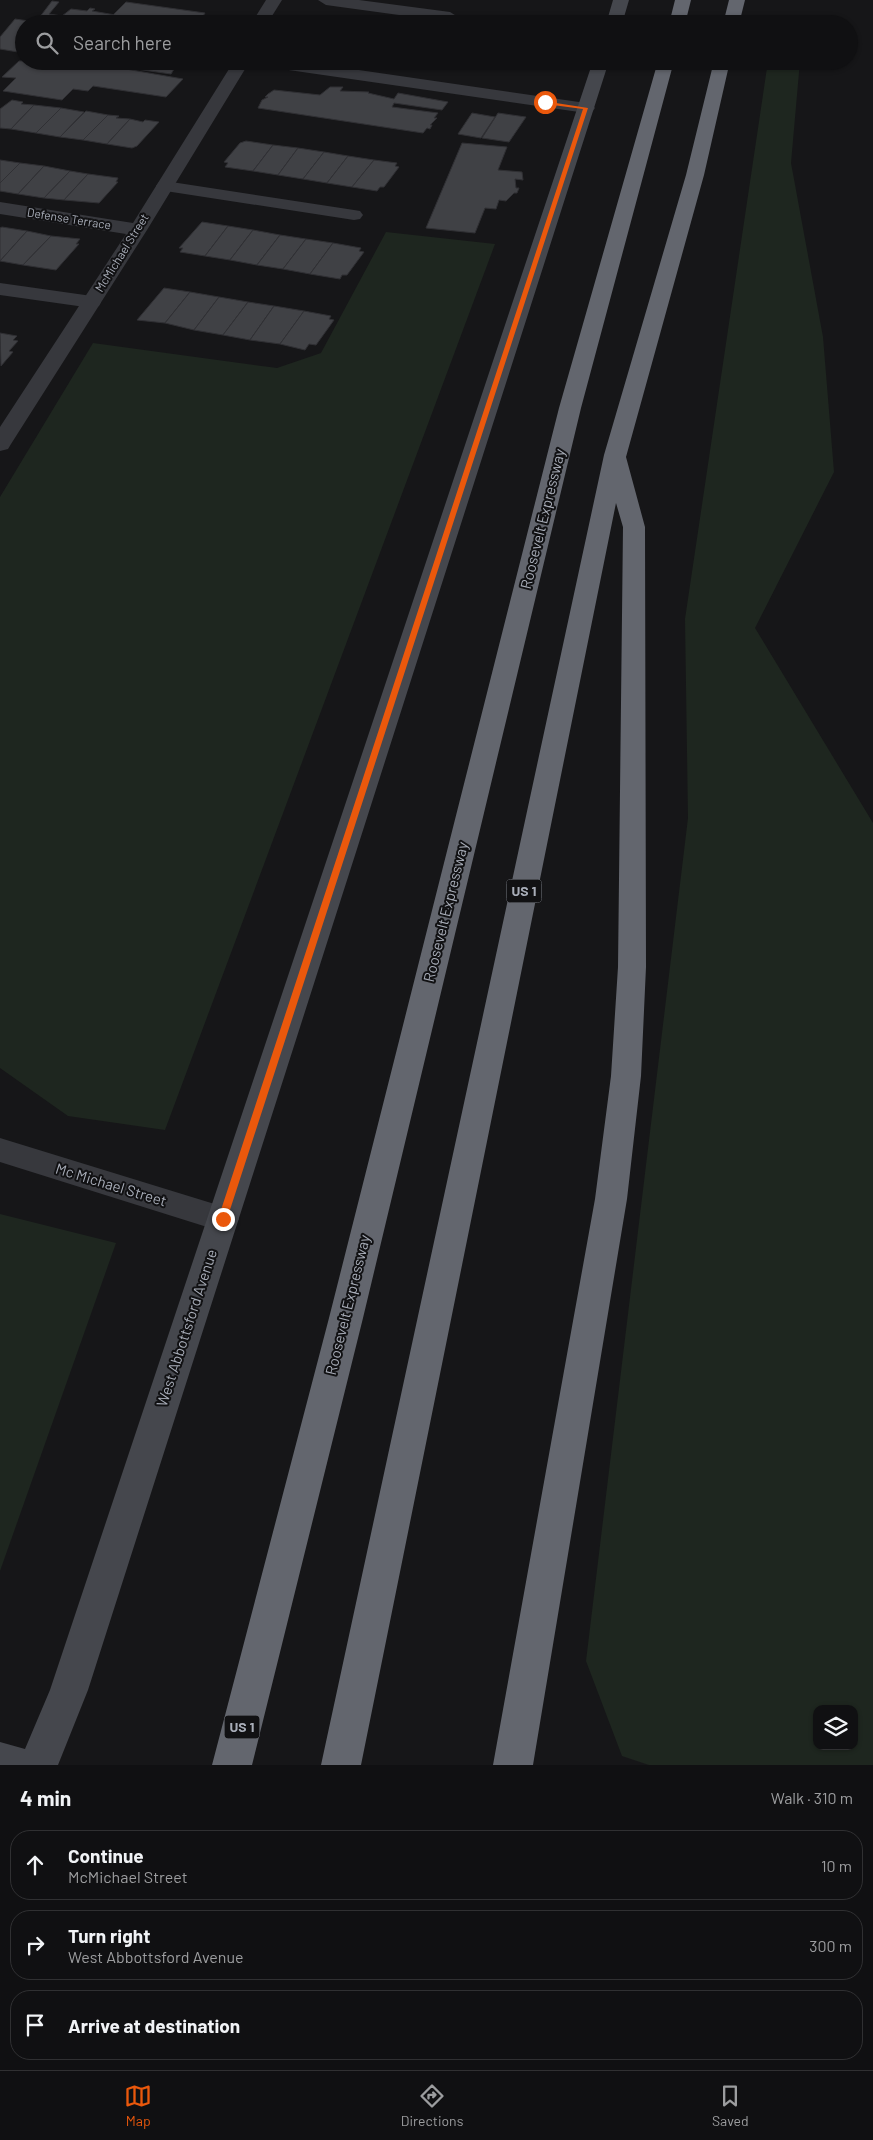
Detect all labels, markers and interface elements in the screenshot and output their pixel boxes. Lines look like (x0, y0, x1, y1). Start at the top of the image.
search box (15, 15, 858, 70)
icon: search (33, 29, 61, 57)
text: Search here (73, 31, 172, 54)
route start (534, 91, 557, 114)
street label: Defense Terrace (26, 204, 112, 232)
street label: McMichael Street (91, 211, 151, 294)
street label: Roosevelt Expressway (516, 447, 568, 591)
street label: Roosevelt Expressway (419, 840, 471, 984)
road number: US 1 (506, 879, 542, 902)
street label: Mc Michael Street (54, 1159, 169, 1209)
route end (212, 1208, 235, 1231)
street label: Roosevelt Expressway (321, 1233, 373, 1377)
street label: West Abbottsford Avenue (152, 1247, 220, 1409)
map controls (813, 1705, 858, 1750)
button: layers (813, 1705, 858, 1750)
road number: US 1 (224, 1715, 260, 1738)
text: 4 min (20, 1785, 71, 1810)
text: Walk · 310 m (771, 1788, 853, 1807)
text: Continue (68, 1844, 144, 1867)
icon: ahead (21, 1851, 49, 1879)
text: 10 m (821, 1856, 852, 1875)
text: McMichael Street (68, 1867, 188, 1886)
text: Turn right (68, 1924, 150, 1947)
icon: right (21, 1931, 49, 1959)
text: 300 m (809, 1936, 852, 1955)
text: West Abbottsford Avenue (68, 1947, 244, 1966)
icon: arrive (21, 2011, 49, 2039)
text: Arrive at destination (68, 2014, 240, 2037)
tab: Map (124, 2082, 152, 2129)
tab: Directions (401, 2082, 463, 2129)
tab: Saved (712, 2082, 749, 2129)

